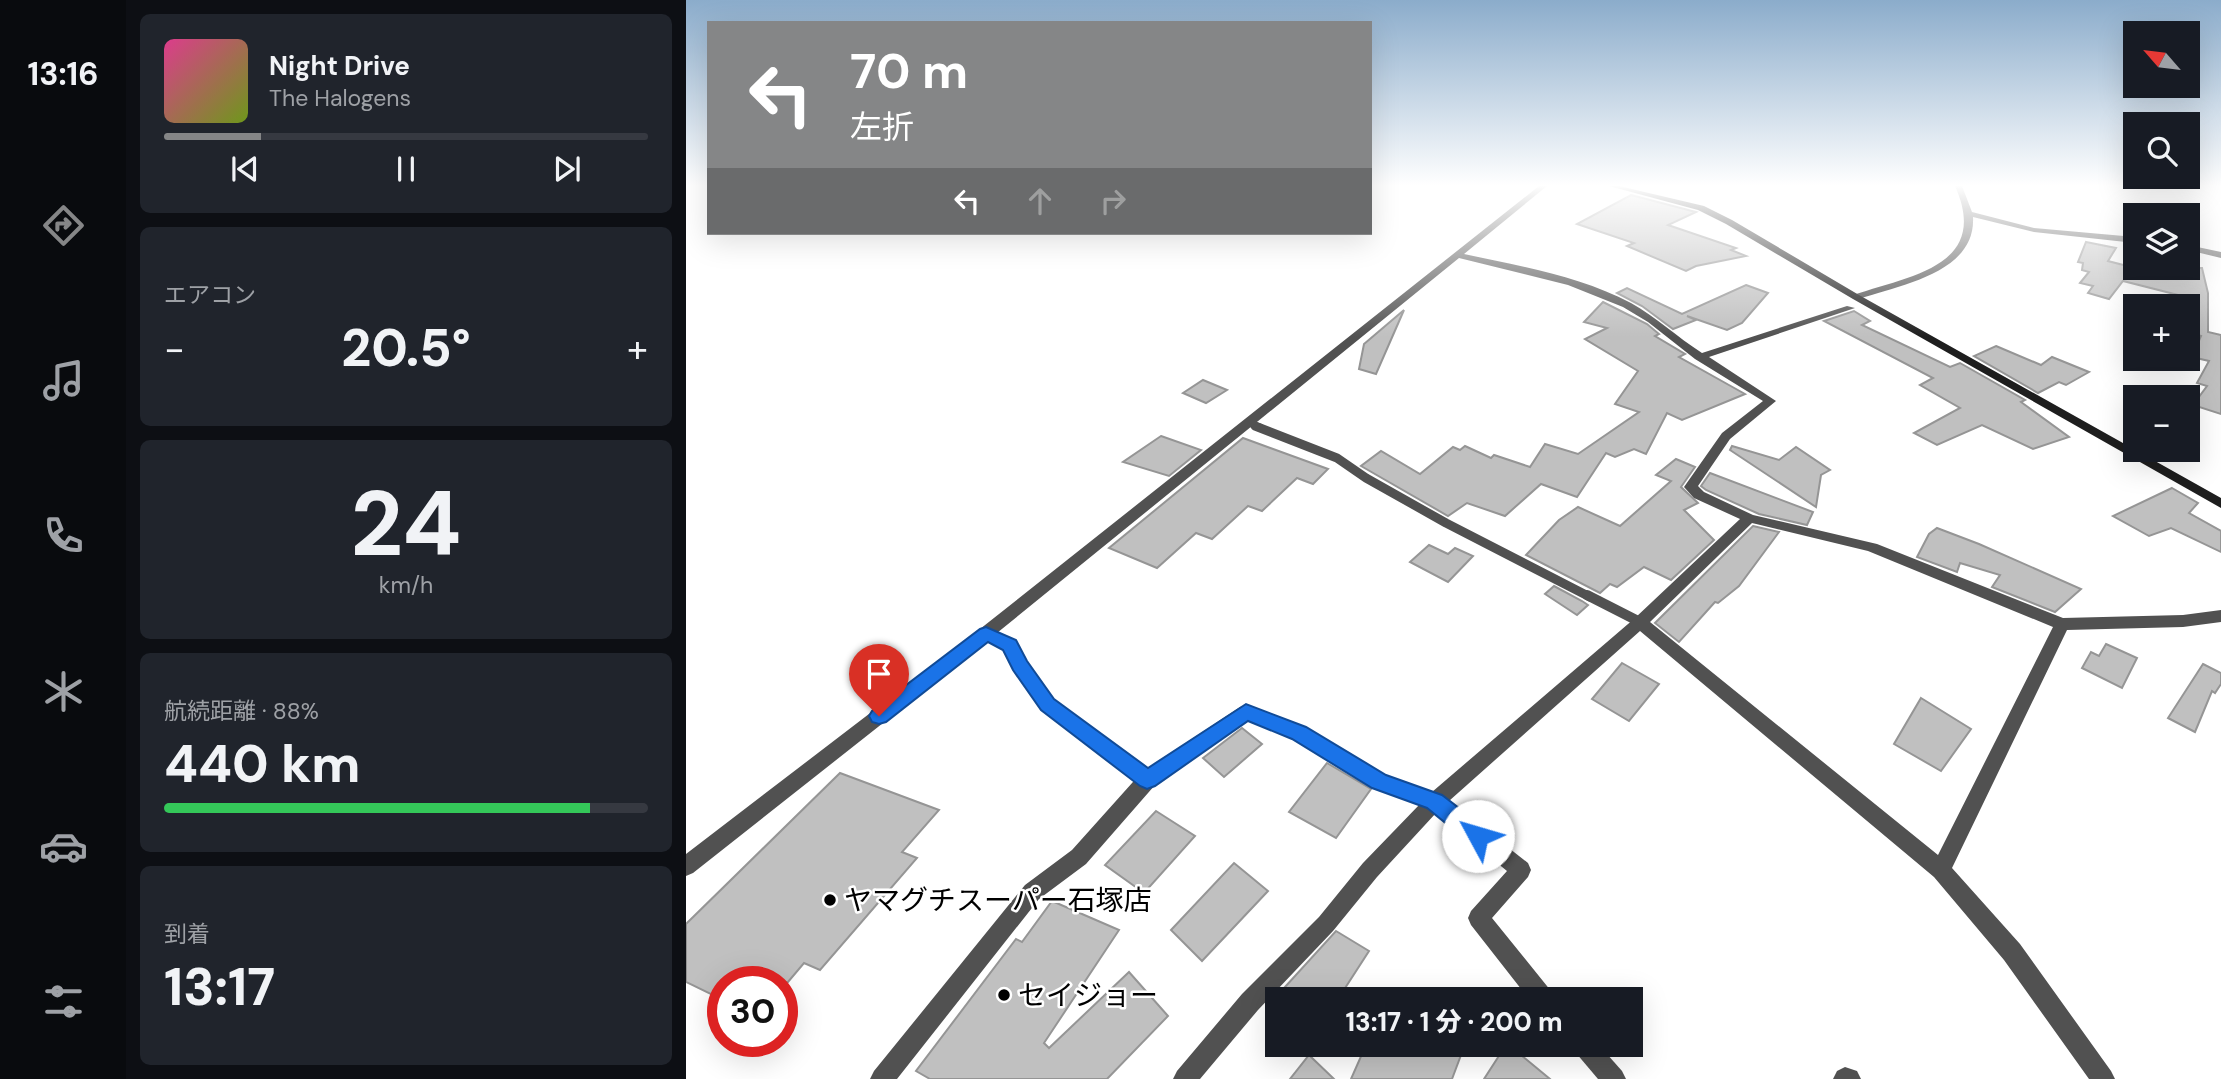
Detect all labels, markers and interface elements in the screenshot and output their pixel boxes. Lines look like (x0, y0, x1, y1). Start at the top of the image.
north arrow (2123, 21, 2200, 98)
map controls (2123, 21, 2200, 462)
text: 70 m (850, 39, 968, 103)
text: Night Drive (269, 49, 410, 83)
icon: left (735, 49, 826, 140)
text: 13:16 (27, 53, 99, 95)
text: The Halogens (269, 83, 411, 113)
text: 左折 (850, 106, 914, 148)
button: search (2123, 112, 2200, 189)
icon: previous (226, 150, 264, 188)
icon: pause (387, 150, 425, 188)
icon: next (548, 150, 586, 188)
icon: left (948, 182, 986, 220)
icon: ahead (1021, 182, 1059, 220)
icon: right (1094, 182, 1132, 220)
icon: directions (39, 201, 88, 250)
button: layers (2123, 203, 2200, 280)
text: エアコン (164, 280, 256, 310)
button: + (2123, 294, 2200, 371)
text: 20.5° (341, 314, 471, 382)
text: − (164, 324, 185, 374)
text: + (627, 324, 648, 374)
icon: music (39, 356, 88, 405)
button: − (2123, 385, 2200, 462)
text: 24 (350, 465, 462, 583)
icon: phone (39, 511, 88, 560)
text: km/h (379, 570, 433, 600)
pin (849, 644, 909, 716)
icon: arrive (860, 655, 898, 693)
icon: climate (39, 667, 88, 716)
text: 航続距離 · 88% (164, 696, 319, 726)
text: 440 km (164, 730, 361, 798)
position arrow (1441, 799, 1515, 873)
icon: car (39, 822, 88, 871)
place label: ヤマグチスーパー石塚店 (844, 882, 1152, 919)
marker: ヤマグチスーパー石塚店 (822, 892, 838, 908)
text: 到着 (164, 919, 210, 949)
text: 13:17 (164, 953, 275, 1021)
speed limit sign: 30 (707, 966, 798, 1057)
icon: filters (39, 977, 88, 1026)
place label: セイジョー (1018, 977, 1158, 1014)
marker: セイジョー (996, 987, 1012, 1003)
text: 13:17 · 1 分 · 200 m (1345, 1005, 1563, 1039)

